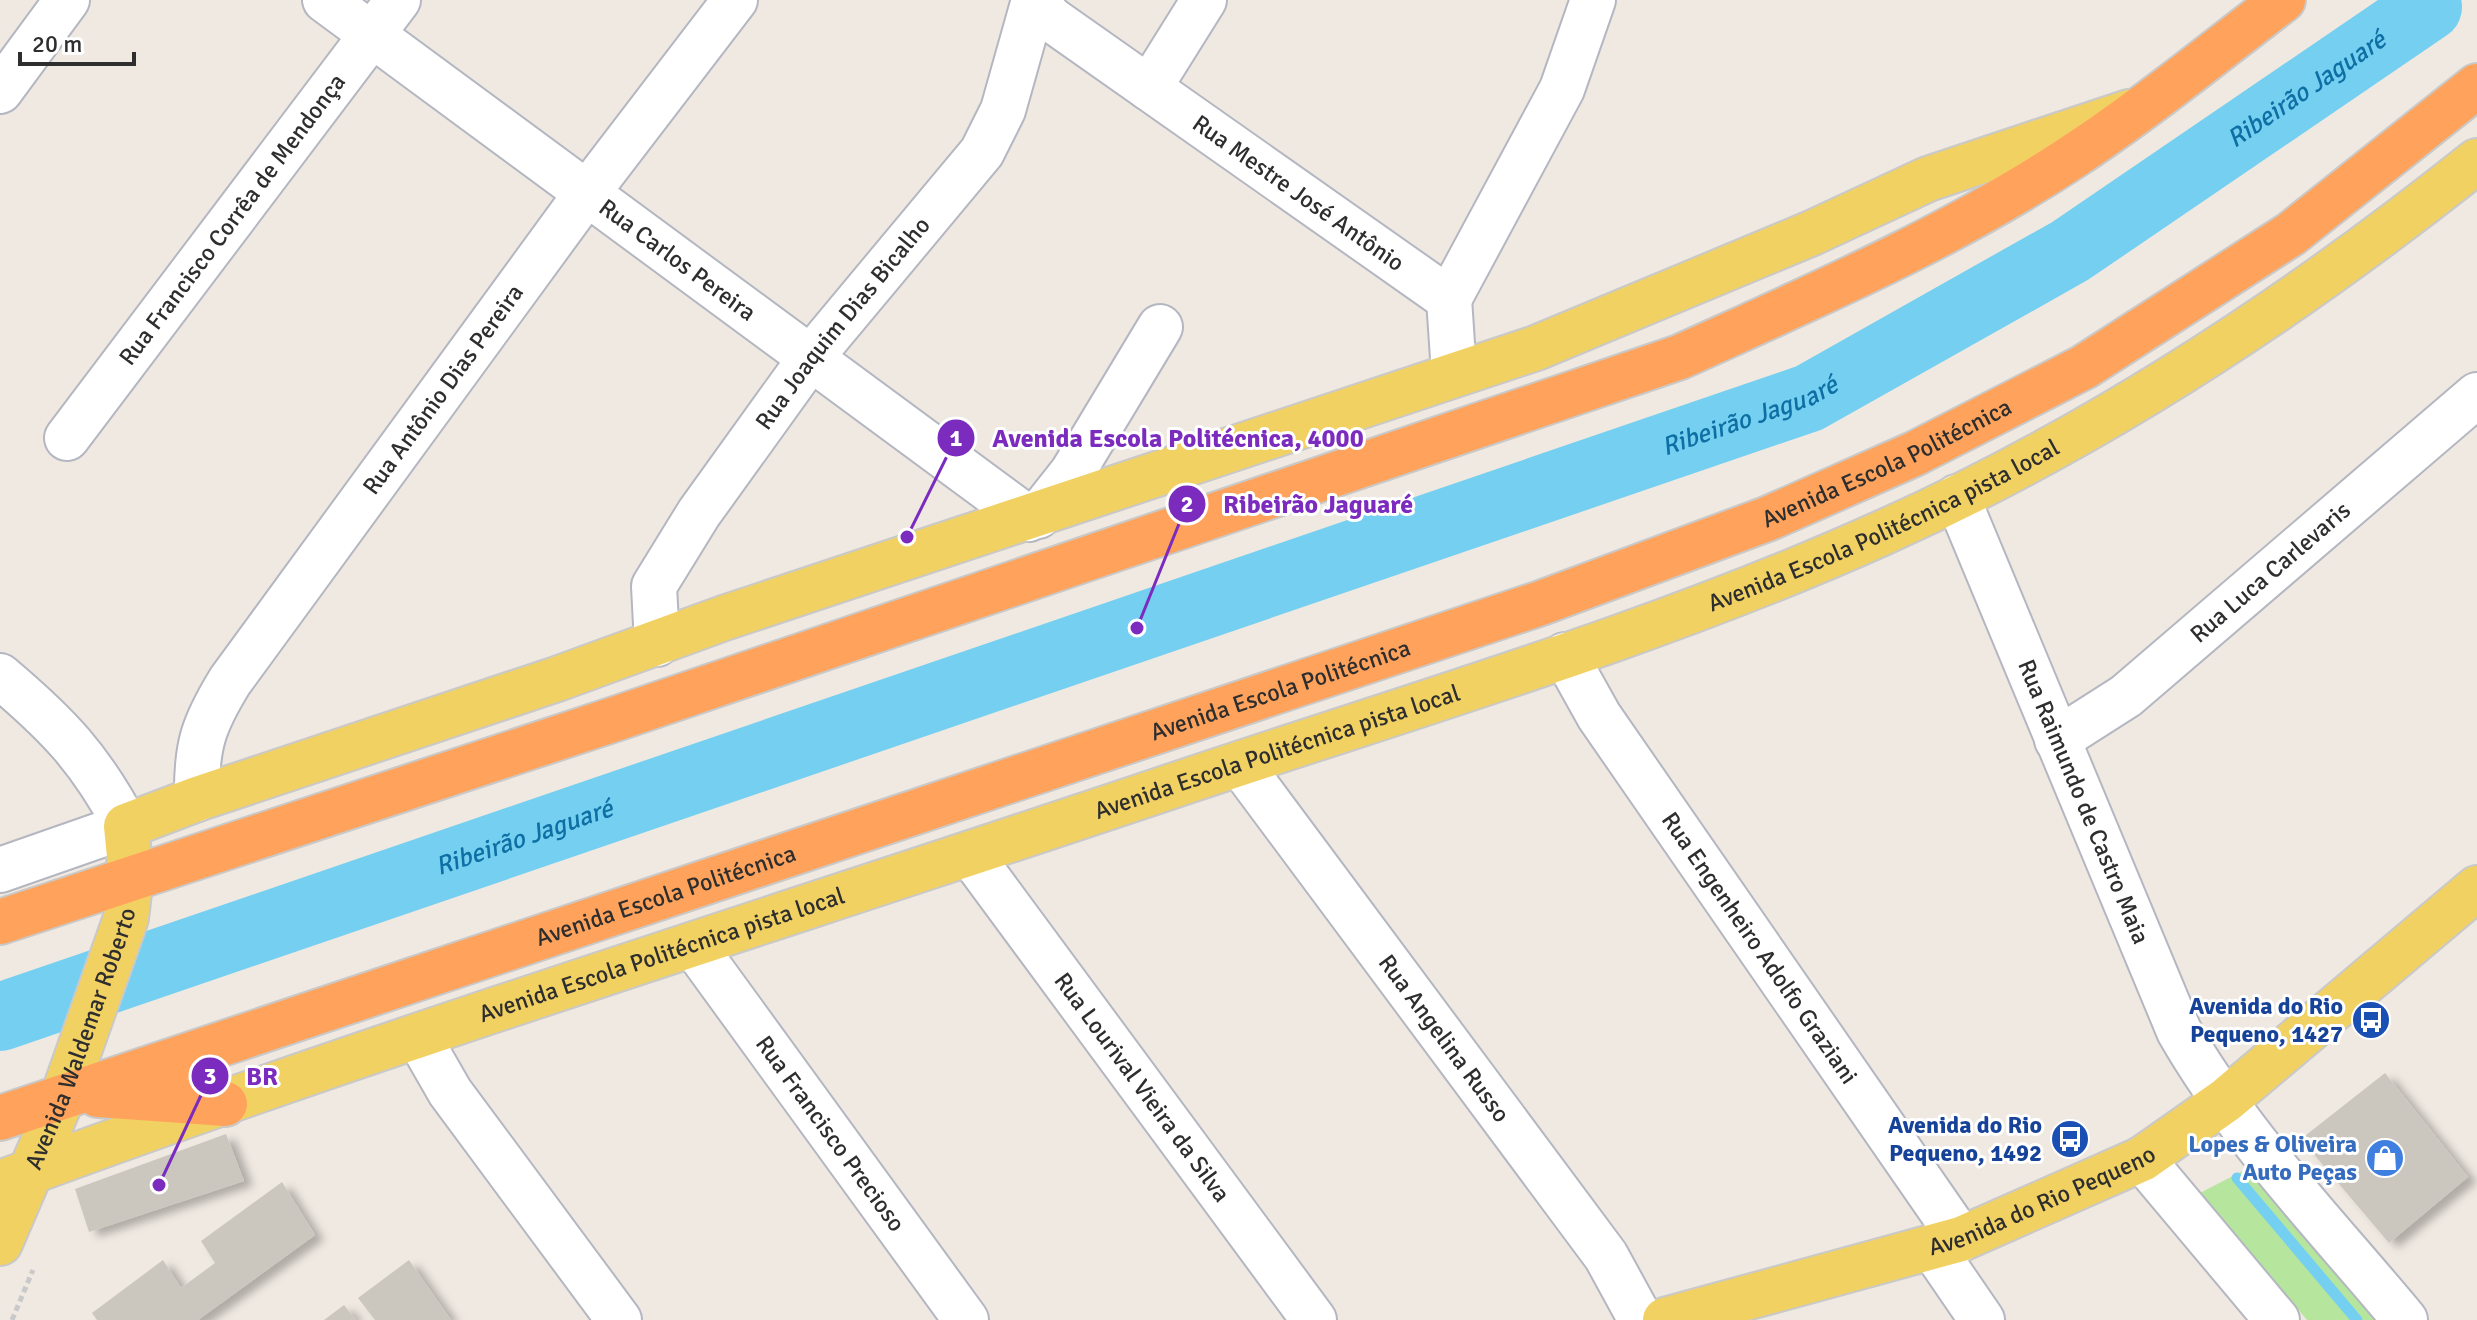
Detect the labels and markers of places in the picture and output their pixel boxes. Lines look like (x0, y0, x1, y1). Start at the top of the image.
callout: Avenida Escola Politécnica, 4000 (936, 413, 1379, 463)
callout: Ribeirão Jaguaré (1167, 479, 1429, 529)
place label: Avenida do Rio Pequeno, 1427 (2189, 991, 2343, 1049)
bus stop icon: Avenida do Rio Pequeno, 1427 (2350, 999, 2392, 1041)
callout: BR (190, 1051, 294, 1101)
place label: Avenida do Rio Pequeno, 1492 (1888, 1110, 2042, 1168)
bus stop icon: Avenida do Rio Pequeno, 1492 (2049, 1118, 2091, 1160)
place label: Lopes & Oliveira Auto Peças (2188, 1129, 2357, 1187)
shop icon: Lopes & Oliveira Auto Peças (2364, 1137, 2406, 1179)

